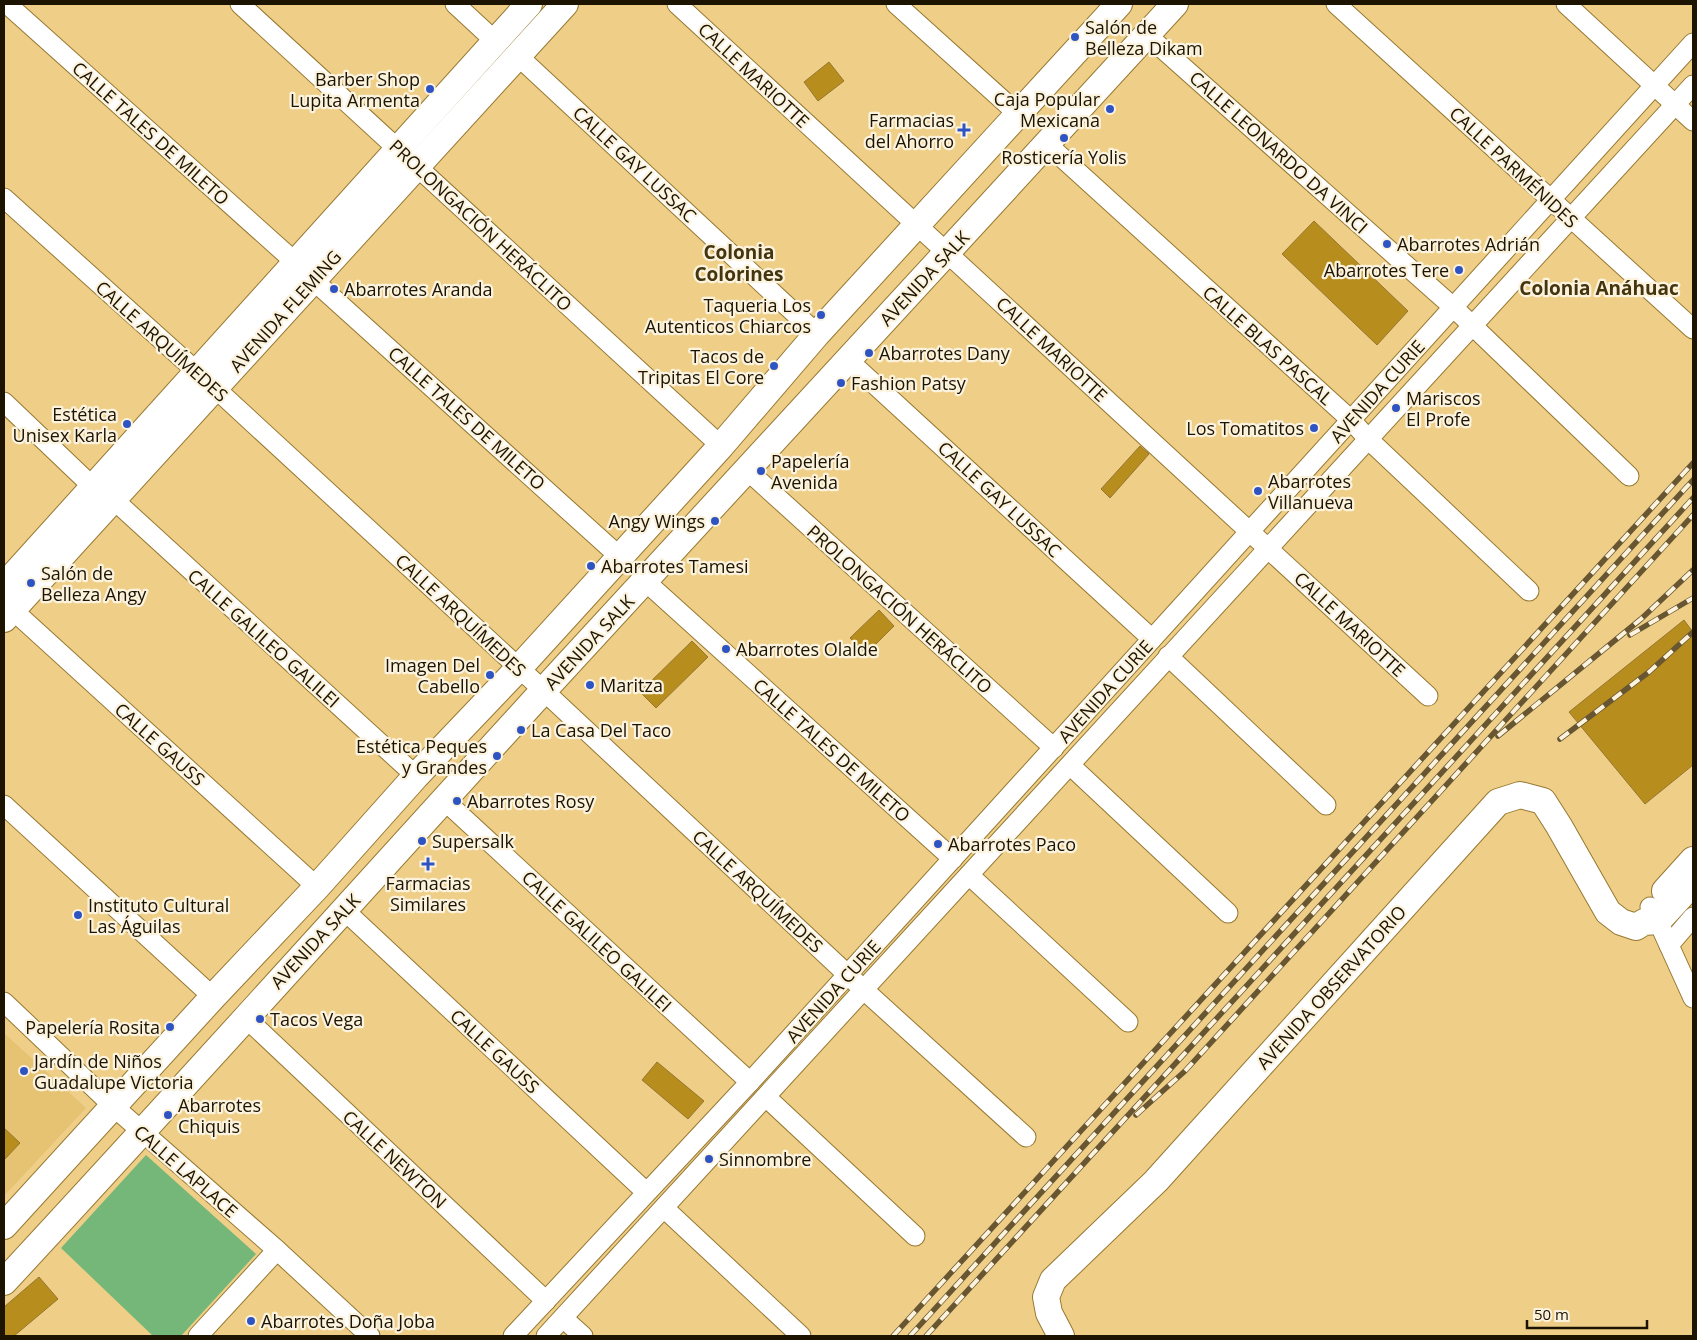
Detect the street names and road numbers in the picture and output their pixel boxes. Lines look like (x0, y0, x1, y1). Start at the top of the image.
street label: CALLE MARIOTTE (693, 17, 815, 133)
street label: CALLE TALES DE MILETO (67, 56, 235, 210)
street label: CALLE LEONARDO DA VINCI (1185, 65, 1373, 239)
street label: CALLE GAY LUSSAC (568, 101, 702, 227)
street label: CALLE PARMÉNIDES (1445, 101, 1583, 233)
street label: PROLONGACIÓN HERÁCLITO (385, 134, 577, 316)
street label: AVENIDA SALK (874, 225, 975, 331)
street label: AVENIDA FLEMING (224, 245, 346, 377)
street label: CALLE ARQUÍMEDES (91, 275, 233, 407)
street label: CALLE BLAS PASCAL (1198, 280, 1338, 410)
street label: CALLE MARIOTTE (991, 291, 1113, 407)
street label: AVENIDA CURIE (1324, 335, 1430, 447)
street label: CALLE TALES DE MILETO (383, 341, 551, 495)
street label: CALLE GAY LUSSAC (933, 436, 1067, 562)
street label: PROLONGACIÓN HERÁCLITO (802, 519, 998, 699)
street label: CALLE ARQUÍMEDES (391, 548, 531, 682)
street label: CALLE GALILEO GALILEI (183, 563, 345, 713)
street label: CALLE MARIOTTE (1289, 566, 1411, 682)
street label: AVENIDA SALK (539, 589, 640, 695)
street label: AVENIDA CURIE (1052, 635, 1158, 747)
street label: CALLE TALES DE MILETO (748, 673, 916, 827)
street label: CALLE GAUSS (110, 697, 210, 791)
street label: CALLE ARQUÍMEDES (688, 824, 828, 958)
street label: CALLE GALILEO GALILEI (517, 865, 677, 1017)
street label: AVENIDA SALK (265, 888, 366, 994)
street label: AVENIDA OBSERVATORIO (1251, 900, 1411, 1074)
street label: AVENIDA CURIE (780, 935, 886, 1047)
street label: CALLE GAUSS (445, 1004, 545, 1099)
street label: CALLE NEWTON (338, 1105, 452, 1213)
street label: CALLE LAPLACE (129, 1119, 243, 1223)

